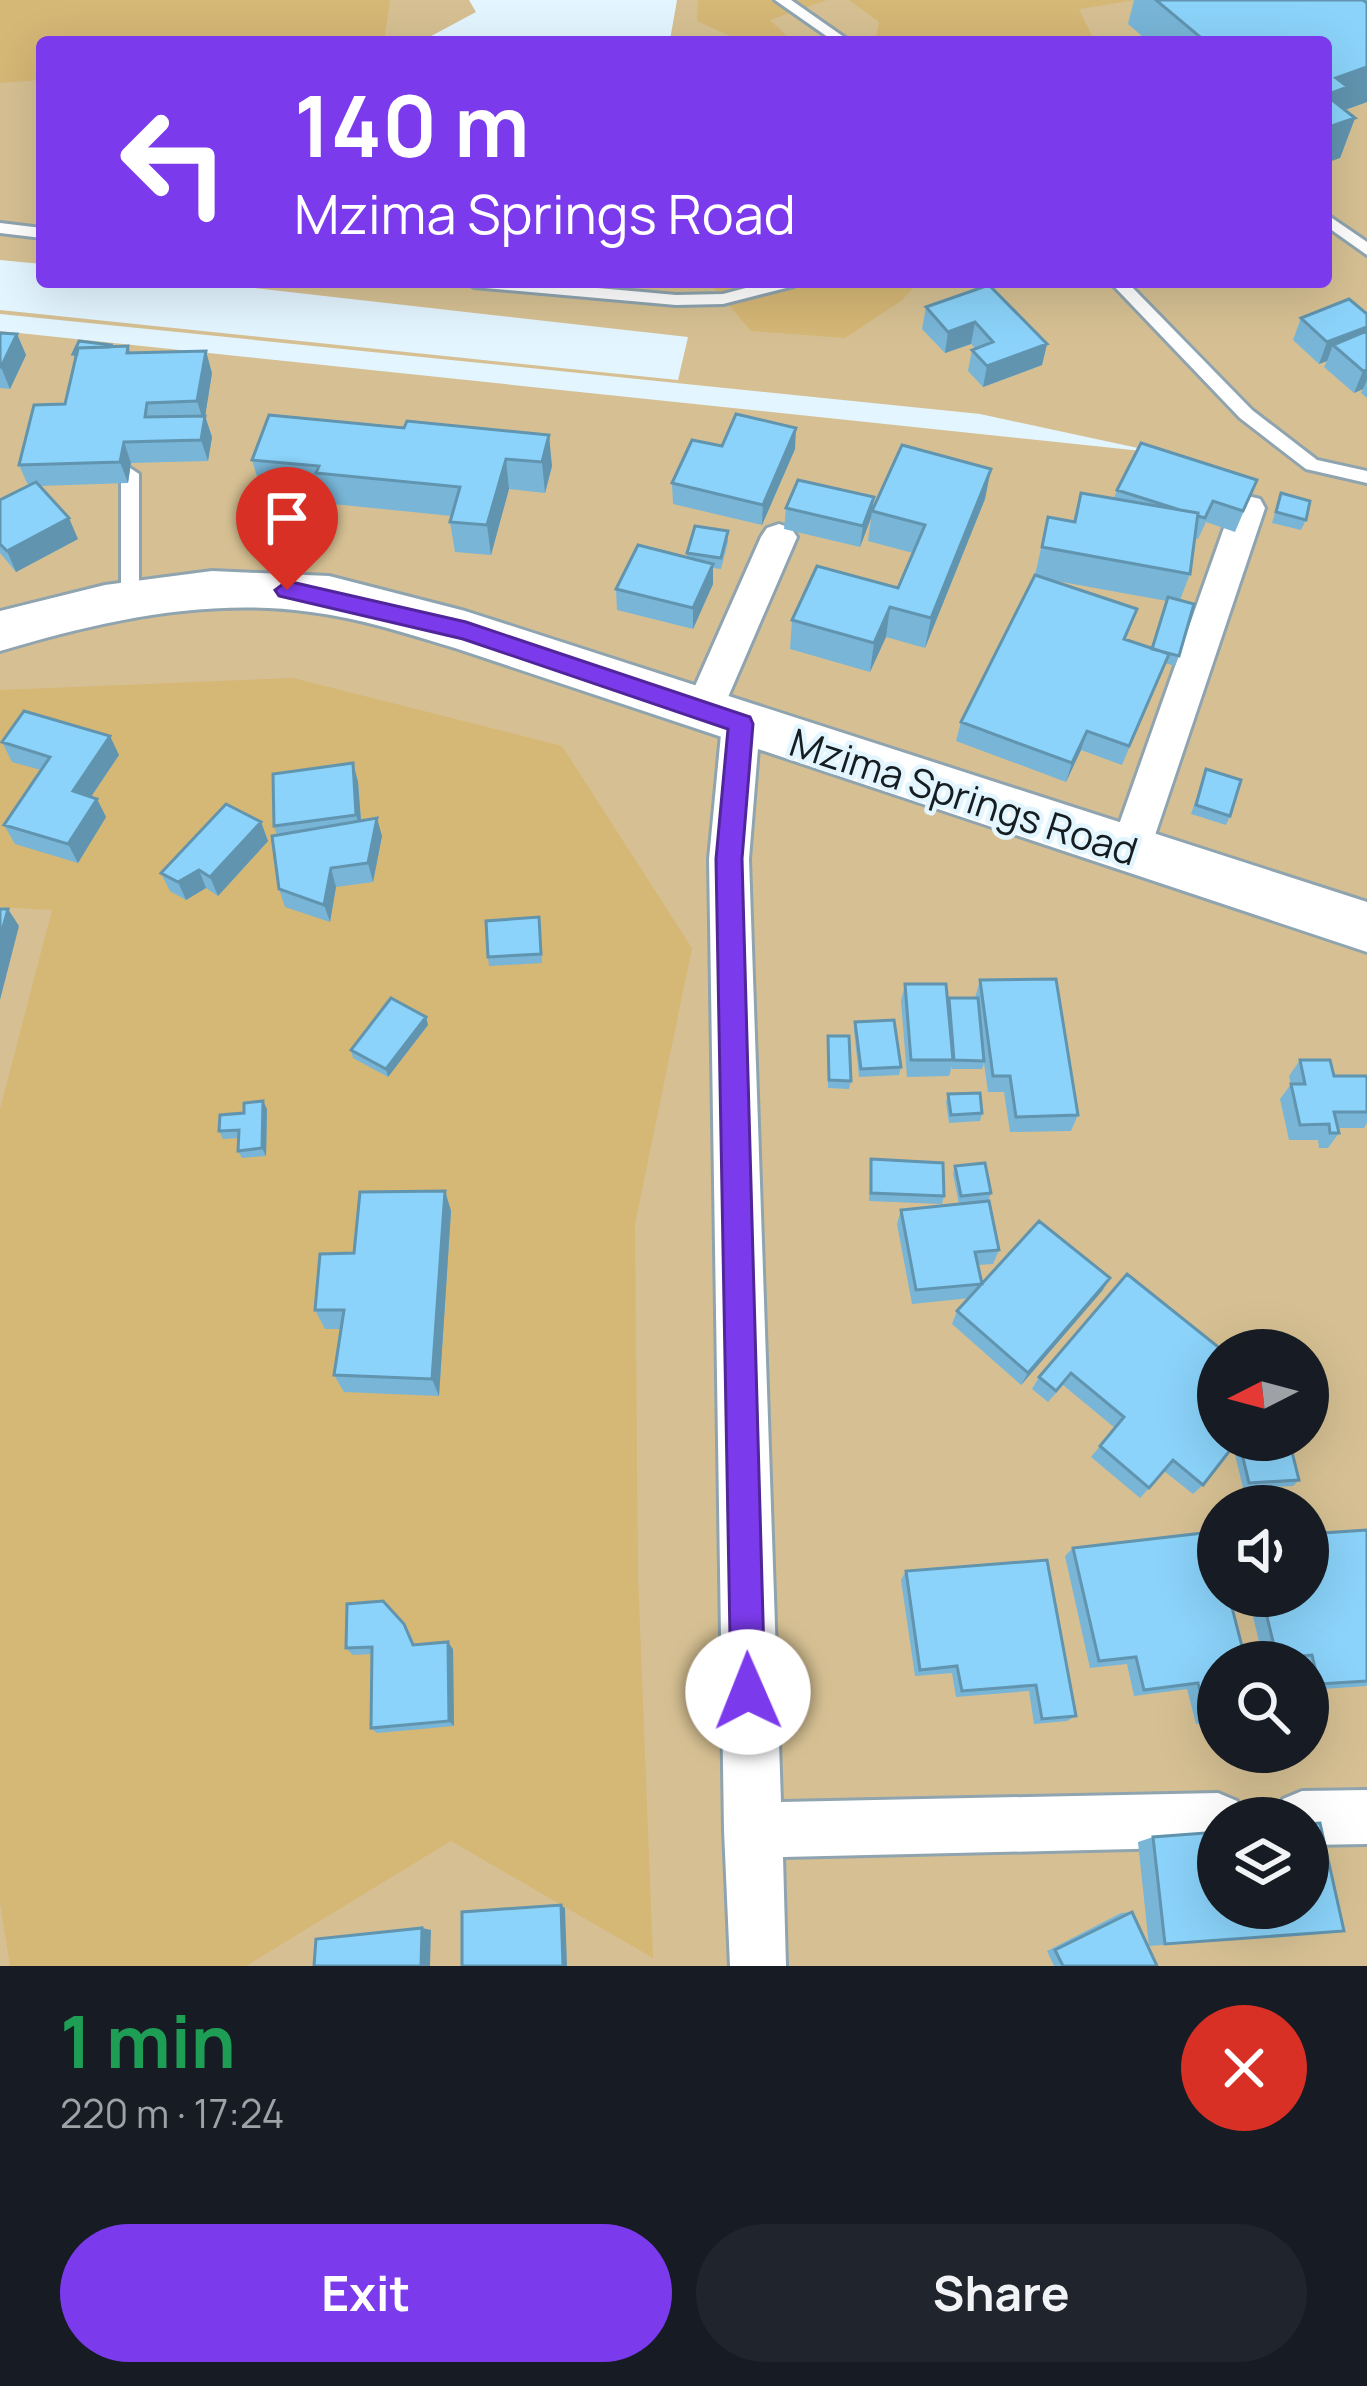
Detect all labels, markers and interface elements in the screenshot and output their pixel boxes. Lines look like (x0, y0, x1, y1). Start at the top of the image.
text: 140 m (294, 67, 530, 182)
icon: left (96, 84, 252, 240)
text: Mzima Springs Road (294, 176, 796, 250)
pin (236, 467, 338, 590)
icon: arrive (254, 485, 320, 551)
street label: Mzima Springs Road (783, 714, 1145, 878)
north arrow (1197, 1329, 1329, 1461)
map controls (1197, 1329, 1329, 1929)
button: sound (1197, 1485, 1329, 1617)
position arrow (685, 1629, 811, 1755)
button: search (1197, 1641, 1329, 1773)
button: layers (1197, 1797, 1329, 1929)
text: 1 min (60, 1991, 236, 2090)
button: close (1181, 2005, 1307, 2131)
text: 220 m · 17:24 (60, 2086, 284, 2140)
button: Exit (60, 2224, 672, 2362)
button: Share (696, 2224, 1307, 2362)

